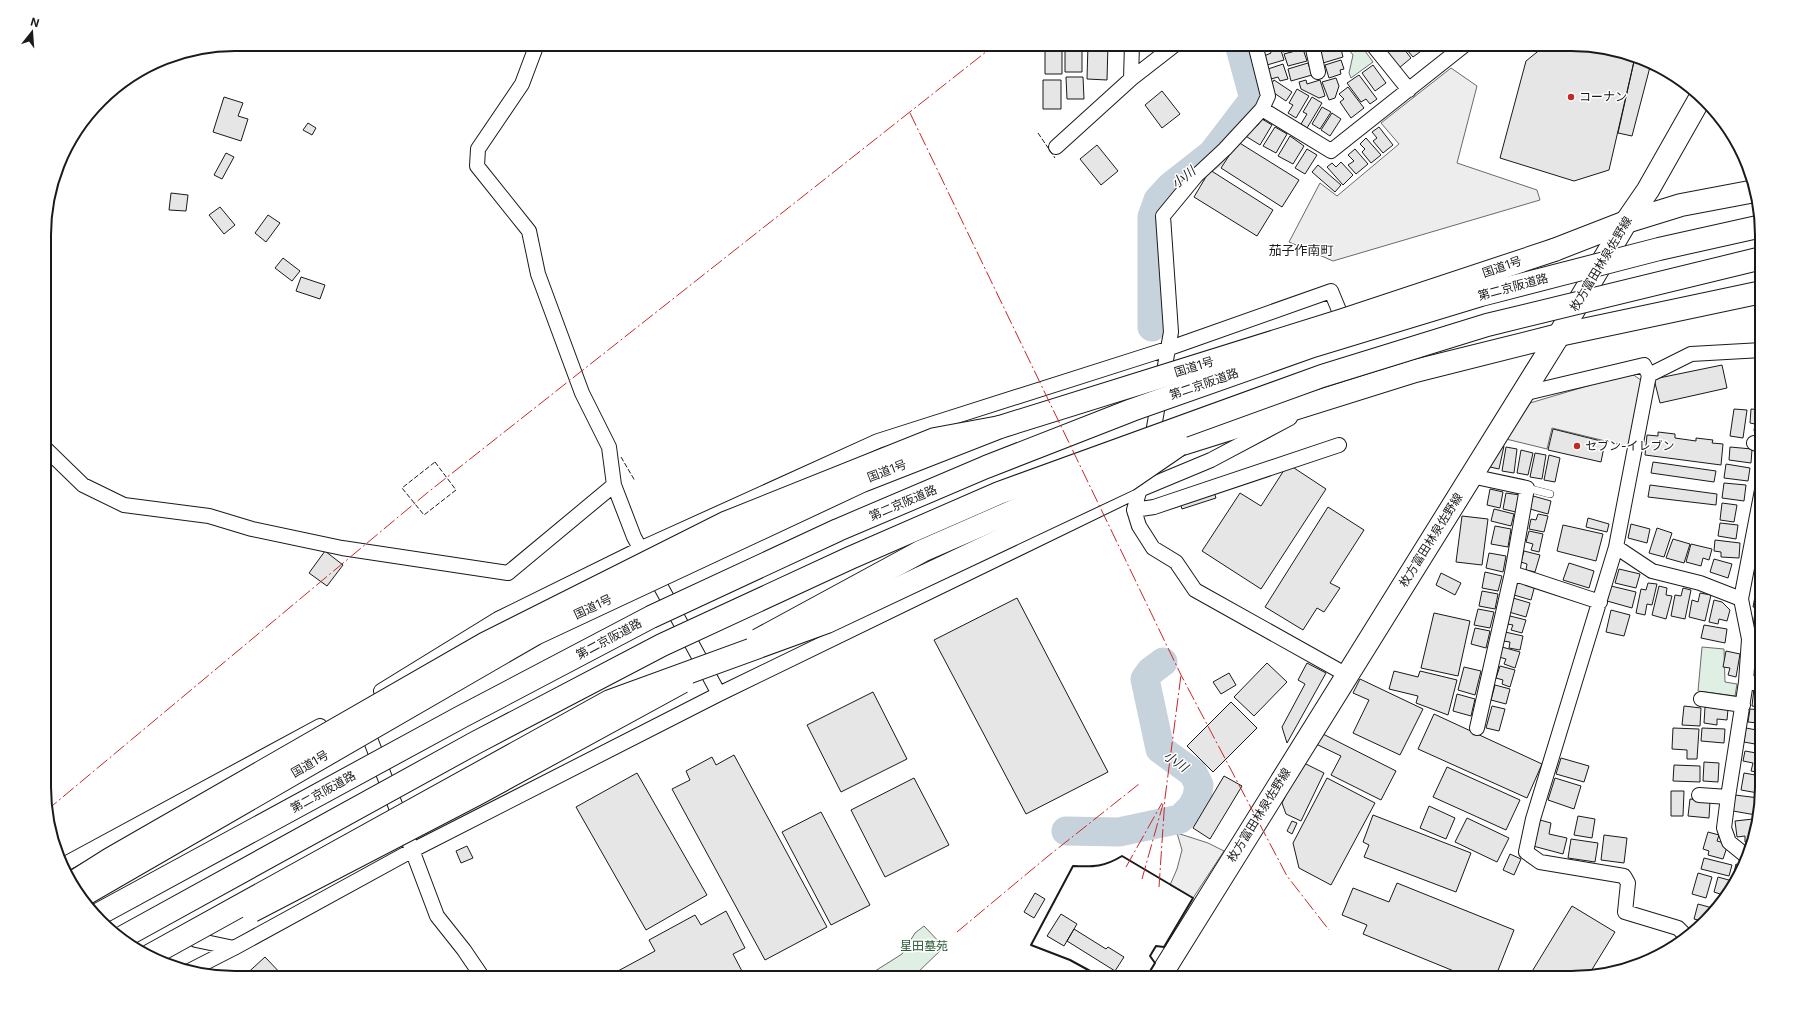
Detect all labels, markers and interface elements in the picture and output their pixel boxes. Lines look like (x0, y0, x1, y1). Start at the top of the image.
north arrow (12, 12, 52, 52)
text: N (29, 15, 41, 30)
place label: コーナン (1579, 89, 1627, 104)
marker: コーナン (1566, 92, 1576, 102)
water label: 小川 (1168, 161, 1200, 191)
street label: 枚方富田林泉佐野線 (1566, 214, 1635, 314)
district label: 茄子作南町 (1268, 242, 1334, 258)
street label: 国道1号 (1480, 253, 1524, 280)
street label: 第二京阪道路 (1476, 270, 1550, 303)
street label: 国道1号 (1172, 353, 1216, 380)
street label: 第二京阪道路 (1167, 365, 1240, 402)
place label: セブン-イレブン (1585, 438, 1675, 453)
marker: セブン-イレブン (1572, 441, 1582, 451)
street label: 国道1号 (865, 456, 909, 485)
street label: 第二京阪道路 (867, 482, 939, 524)
street label: 枚方富田林泉佐野線 (1396, 490, 1466, 590)
street label: 国道1号 (571, 591, 614, 622)
street label: 第二京阪道路 (573, 615, 644, 662)
street label: 国道1号 (288, 747, 331, 780)
water label: 小川 (1161, 747, 1193, 776)
street label: 枚方富田林泉佐野線 (1224, 765, 1294, 865)
street label: 第二京阪道路 (288, 768, 358, 816)
park label: 星田墓苑 (900, 938, 948, 953)

